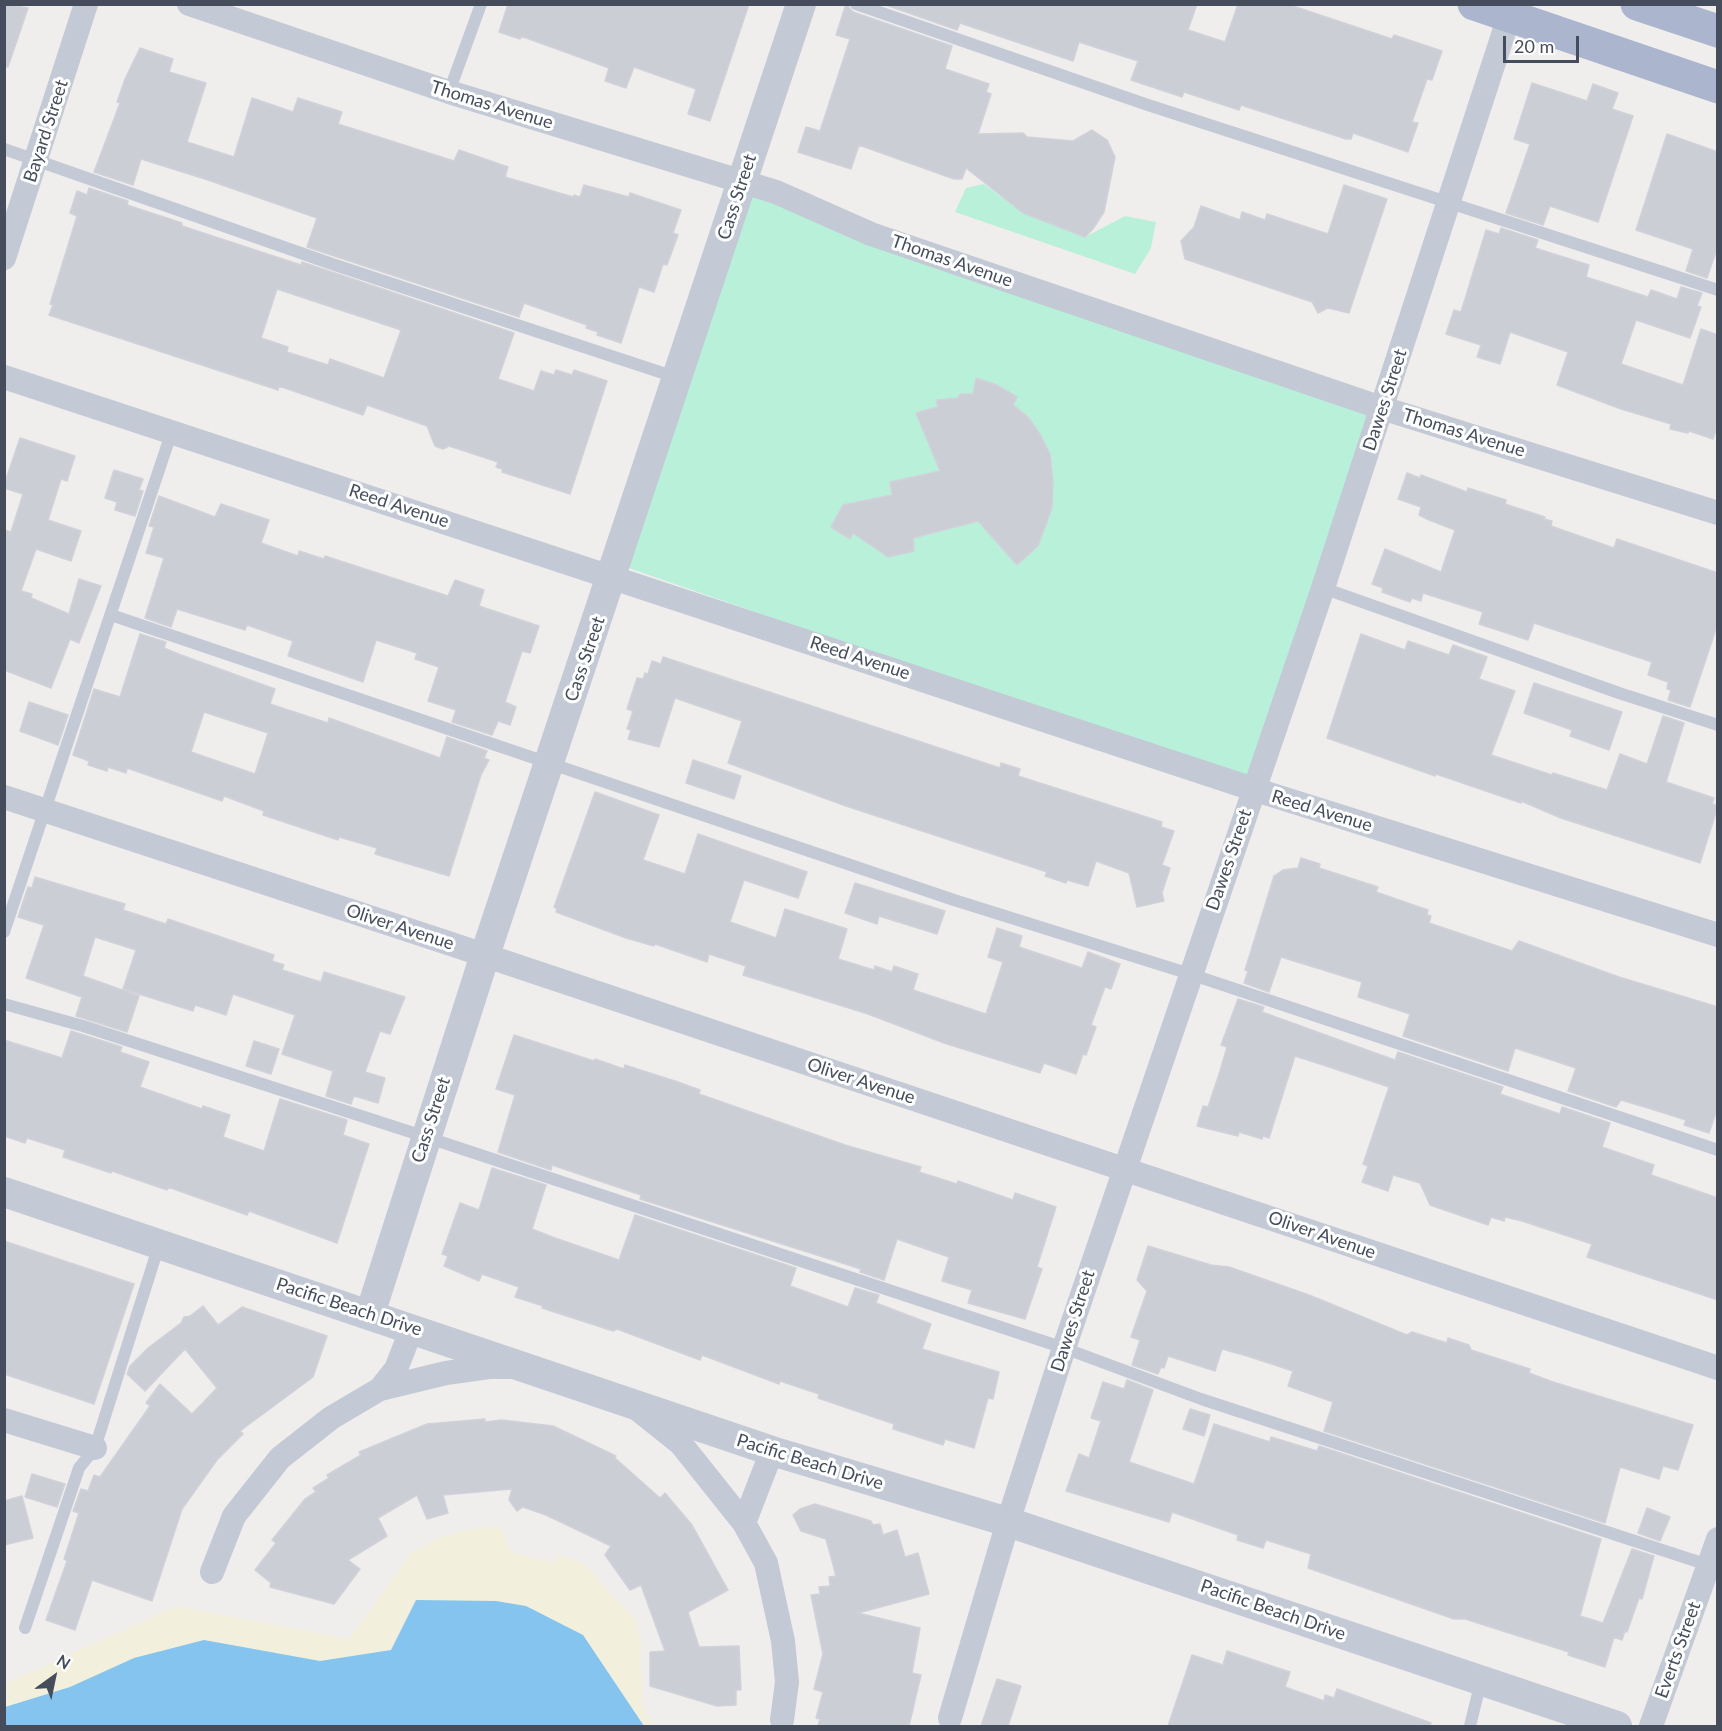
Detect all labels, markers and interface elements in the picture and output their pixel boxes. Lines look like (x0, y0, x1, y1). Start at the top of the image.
scale bar (1506, 24, 1582, 62)
text: 20 m (1514, 35, 1554, 57)
street label: Thomas Avenue (428, 76, 556, 134)
street label: Bayard Street (19, 77, 73, 185)
street label: Cass Street (713, 152, 761, 242)
street label: Thomas Avenue (889, 230, 1015, 292)
street label: Dawes Street (1358, 346, 1412, 454)
street label: Thomas Avenue (1400, 404, 1528, 462)
street label: Reed Avenue (346, 480, 452, 532)
street label: Cass Street (560, 614, 610, 704)
street label: Reed Avenue (807, 632, 913, 684)
street label: Reed Avenue (1269, 785, 1375, 837)
street label: Dawes Street (1202, 807, 1256, 913)
street label: Oliver Avenue (343, 899, 457, 955)
street label: Oliver Avenue (804, 1053, 918, 1109)
street label: Cass Street (407, 1075, 455, 1165)
street label: Oliver Avenue (1265, 1207, 1379, 1263)
street label: Dawes Street (1046, 1267, 1100, 1375)
street label: Pacific Beach Drive (273, 1273, 425, 1341)
street label: Pacific Beach Drive (734, 1429, 886, 1495)
street label: Pacific Beach Drive (1198, 1575, 1348, 1645)
street label: Everts Street (1651, 1599, 1705, 1701)
north arrow (24, 1647, 84, 1707)
text: N (54, 1650, 74, 1673)

